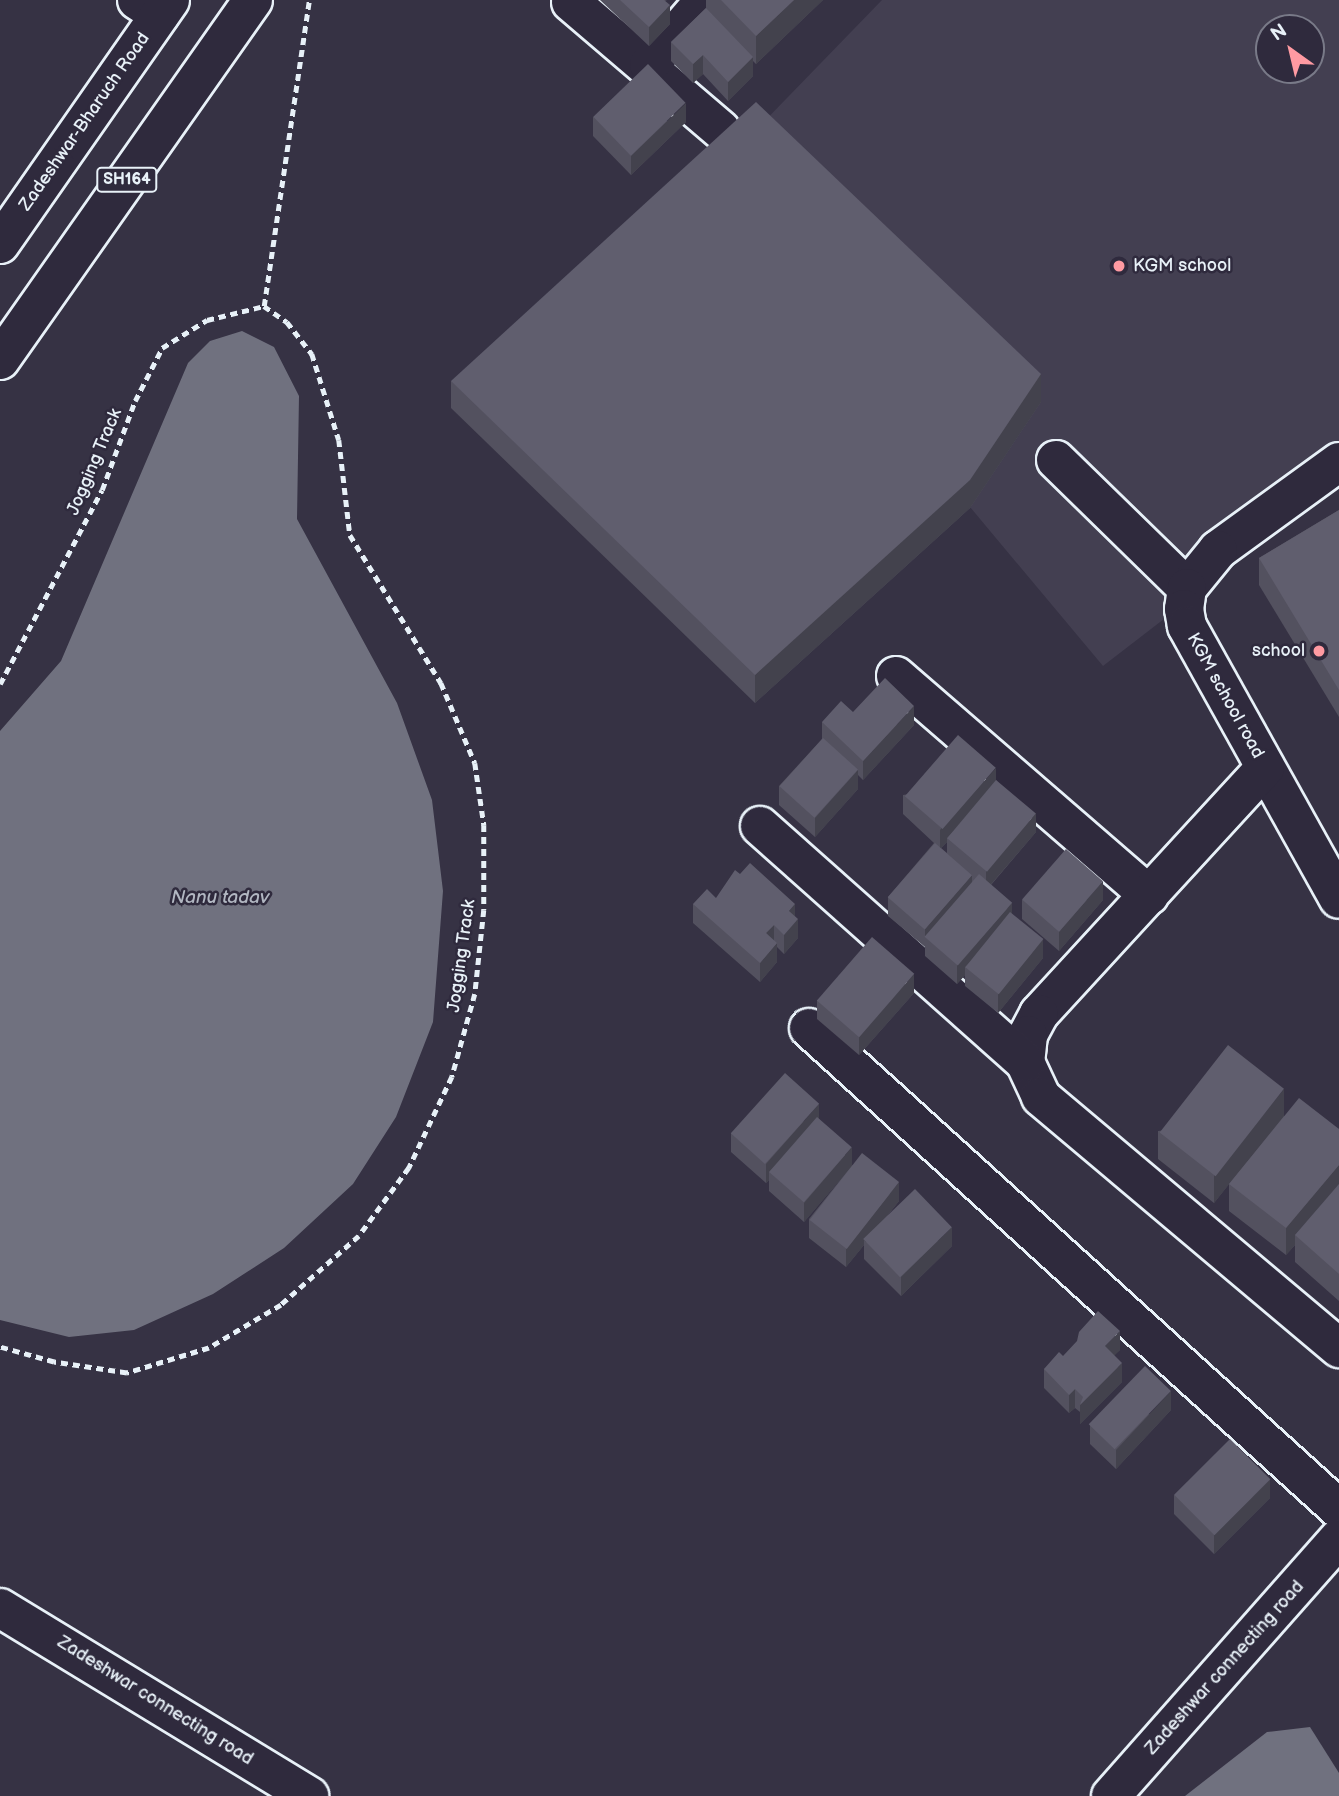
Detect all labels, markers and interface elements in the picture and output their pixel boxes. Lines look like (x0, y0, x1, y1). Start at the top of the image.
north arrow (1255, 14, 1325, 84)
text: N (1267, 19, 1291, 46)
street label: Zadeshwar-Bharuch Road (15, 29, 155, 215)
road number: SH164 (96, 168, 158, 192)
place label: KGM school (1133, 255, 1231, 277)
marker: KGM school (1111, 258, 1127, 274)
street label: Jogging Track (63, 405, 127, 519)
street label: KGM school road (1182, 630, 1268, 762)
place label: school (1252, 640, 1305, 662)
marker: school (1311, 643, 1327, 659)
water label: Nanu tadav (171, 887, 269, 909)
street label: Jogging Track (443, 898, 481, 1014)
street label: Zadeshwar connecting road (1141, 1577, 1309, 1759)
street label: Zadeshwar connecting road (53, 1632, 257, 1770)

